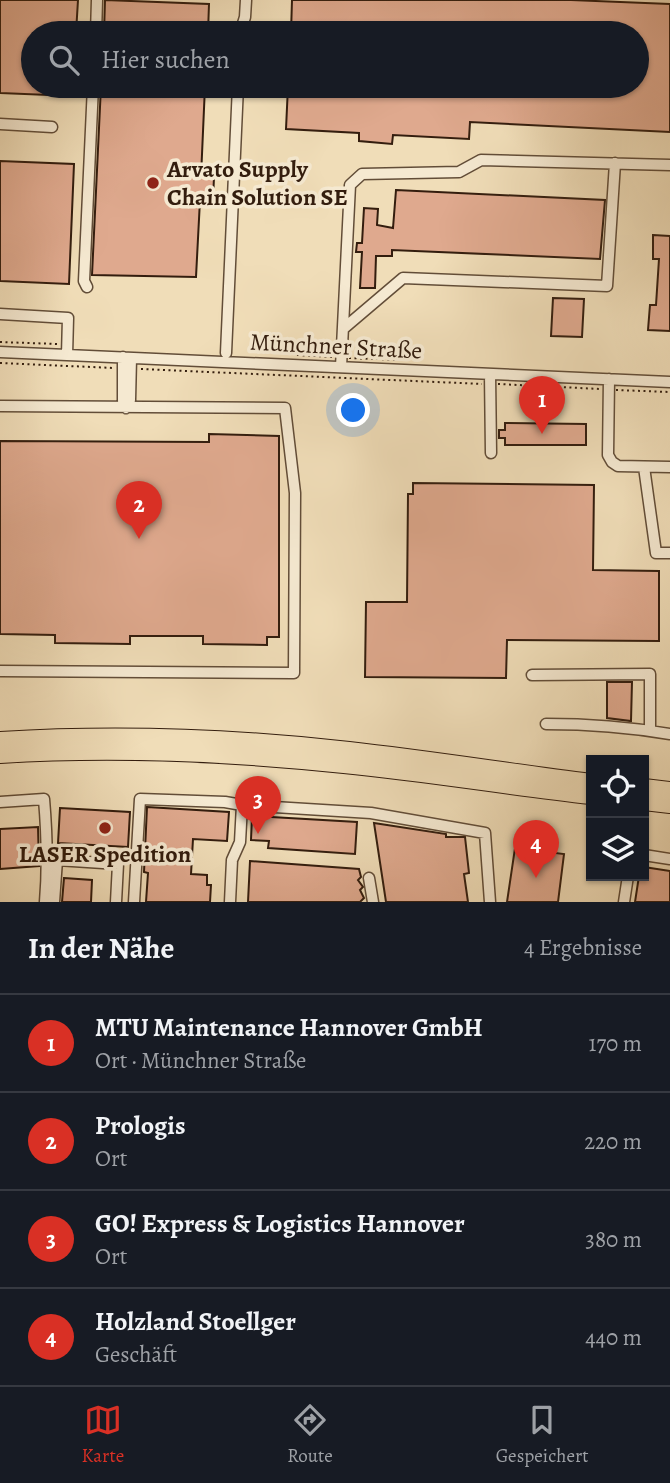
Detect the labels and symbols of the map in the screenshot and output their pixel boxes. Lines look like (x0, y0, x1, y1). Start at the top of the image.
place label: Arvato Supply Chain Solution SE (166, 153, 348, 213)
marker: Arvato Supply Chain Solution SE (145, 175, 161, 191)
street label: Münchner Straße (249, 326, 423, 366)
pin: 1 (519, 376, 565, 434)
your location (336, 393, 370, 427)
pin: 2 (116, 481, 162, 539)
pin: 3 (235, 776, 281, 834)
marker: LASER Spedition (97, 820, 113, 836)
pin: 4 (513, 820, 559, 878)
place label: LASER Spedition (19, 838, 192, 870)

